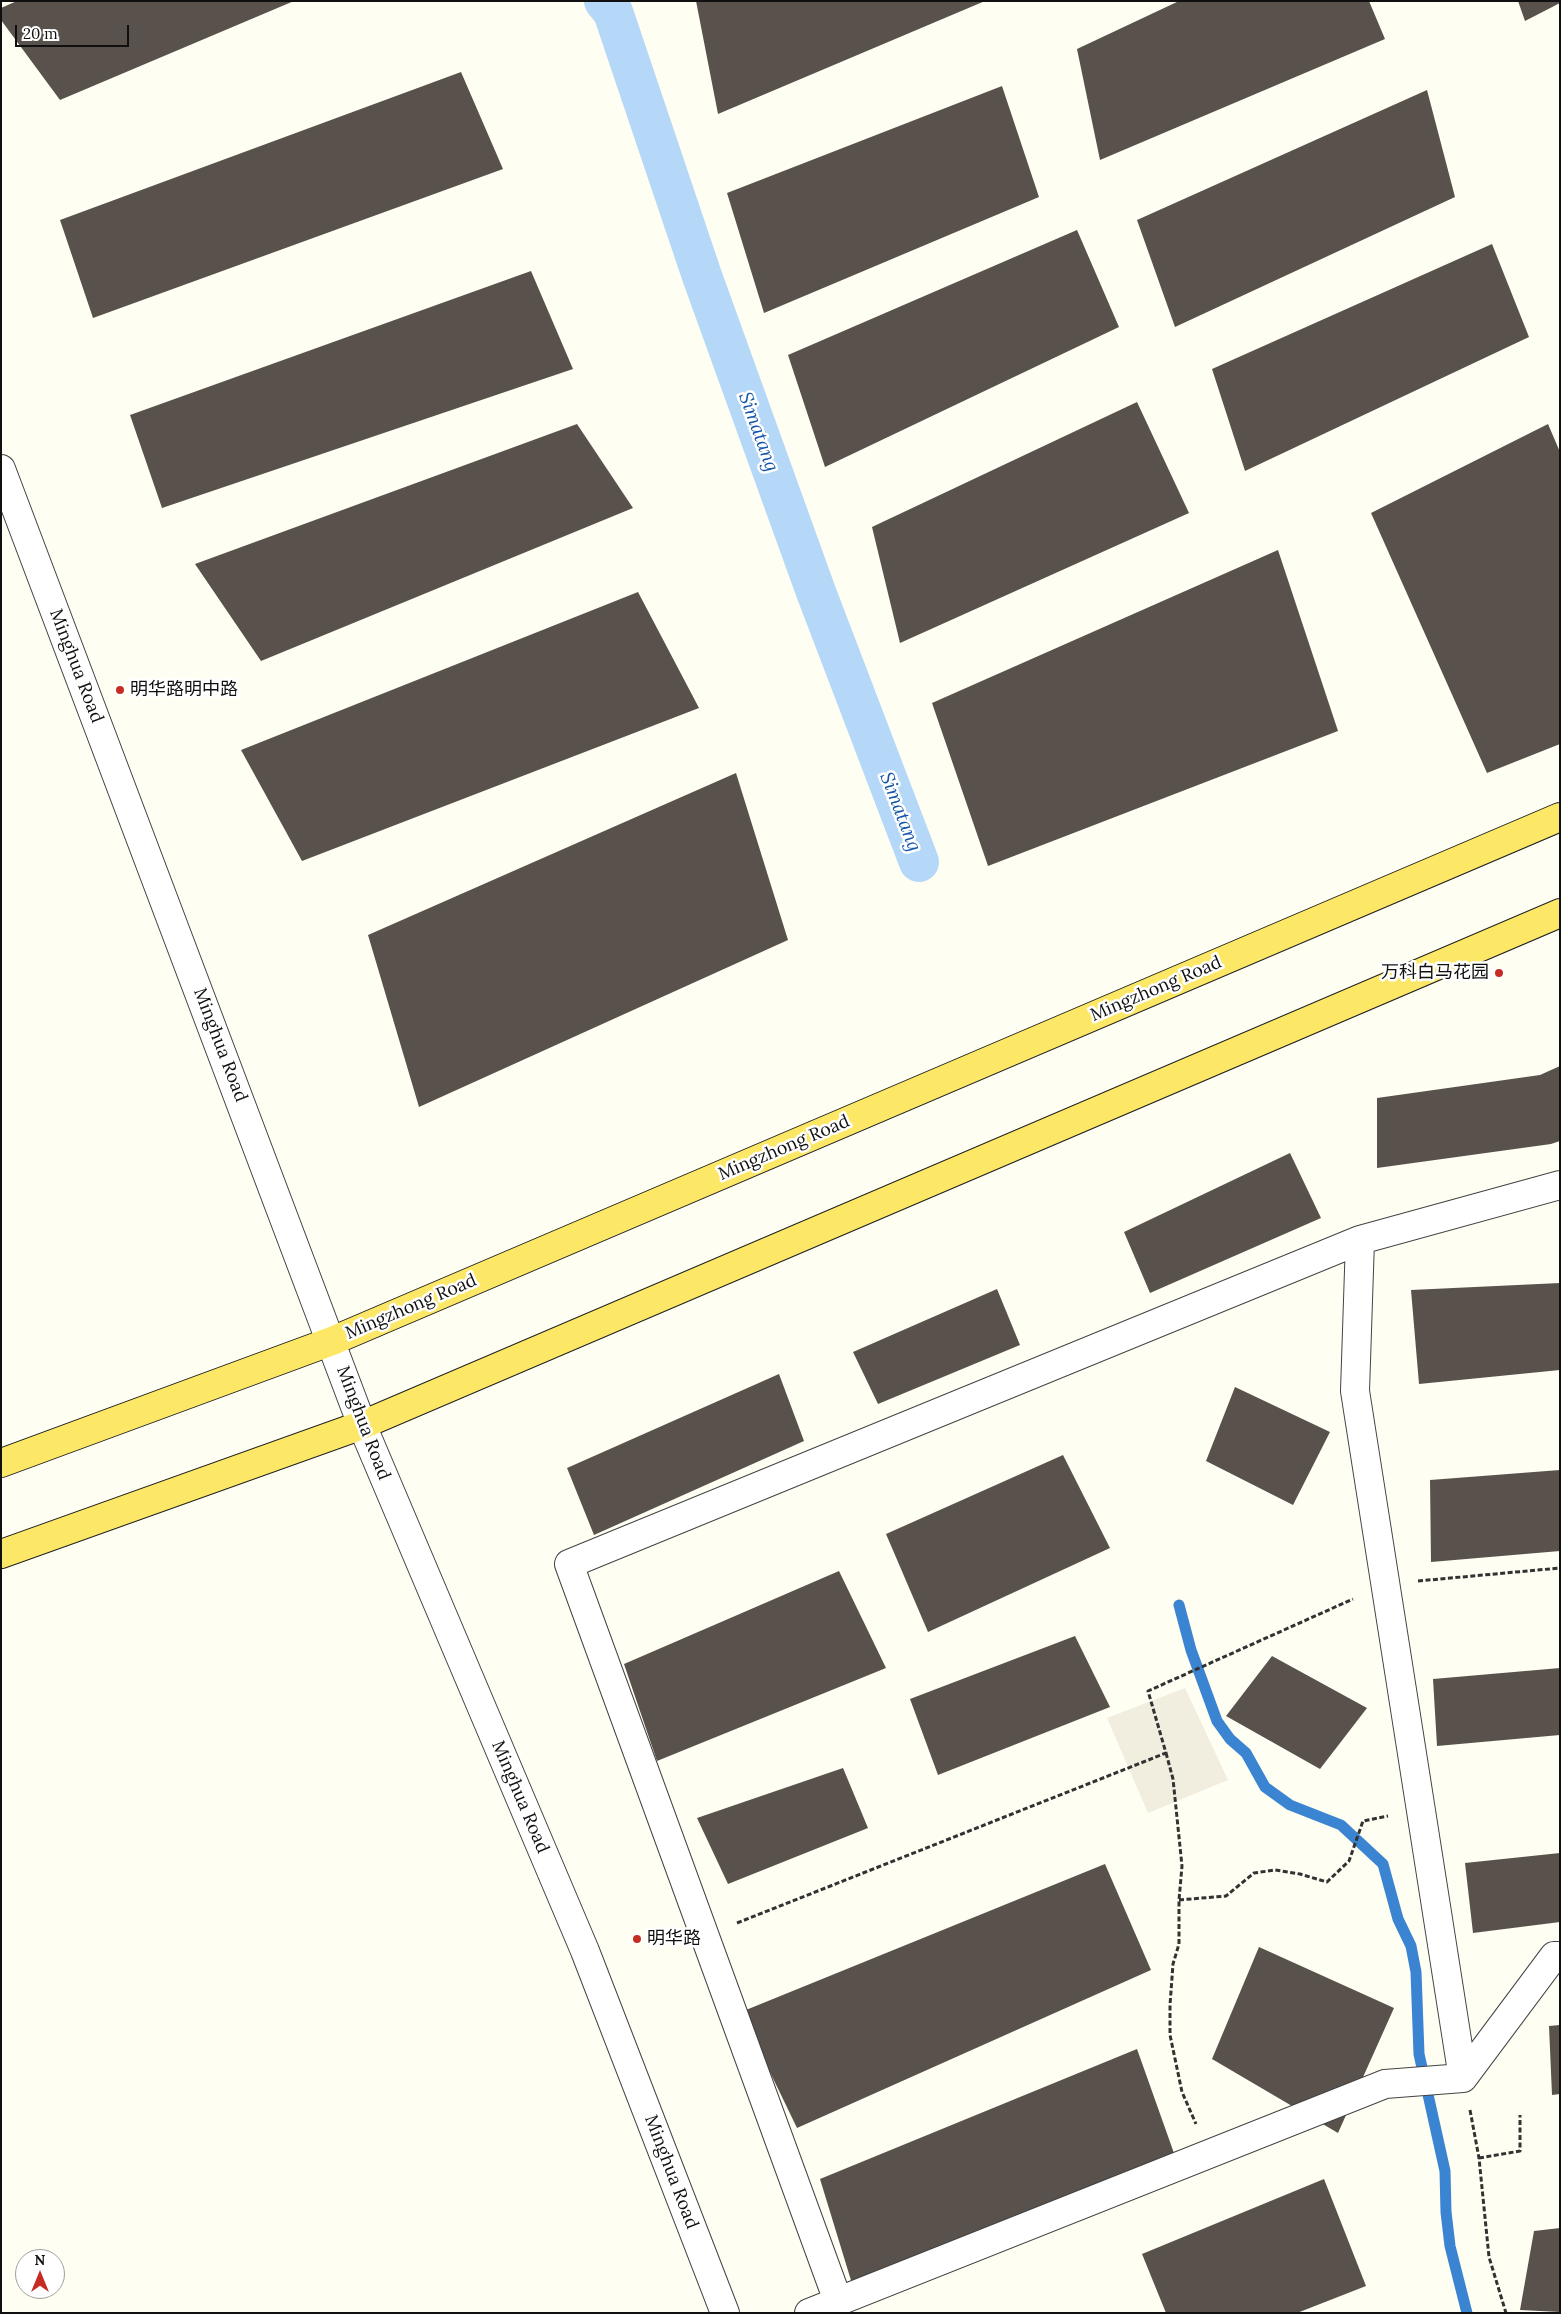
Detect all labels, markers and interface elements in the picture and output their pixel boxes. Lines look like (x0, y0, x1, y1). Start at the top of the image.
scale bar (18, 15, 131, 47)
text: 20 m (23, 24, 58, 43)
water label: Simatang (733, 389, 783, 475)
street label: Minghua Road (44, 606, 108, 726)
place label: 明华路明中路 (130, 679, 238, 701)
marker: 明华路明中路 (114, 684, 126, 696)
water label: Simatang (875, 769, 925, 855)
street label: Mingzhong Road (1087, 952, 1225, 1026)
place label: 万科白马花园 (1381, 962, 1489, 984)
marker: 万科白马花园 (1493, 967, 1505, 979)
street label: Minghua Road (188, 985, 252, 1105)
street label: Mingzhong Road (715, 1111, 853, 1185)
street label: Mingzhong Road (342, 1270, 480, 1344)
street label: Minghua Road (331, 1363, 395, 1483)
street label: Minghua Road (487, 1737, 553, 1857)
place label: 明华路 (647, 1928, 701, 1950)
marker: 明华路 (631, 1933, 643, 1945)
street label: Minghua Road (639, 2112, 703, 2232)
north arrow (15, 2249, 65, 2299)
text: N (35, 2251, 45, 2269)

